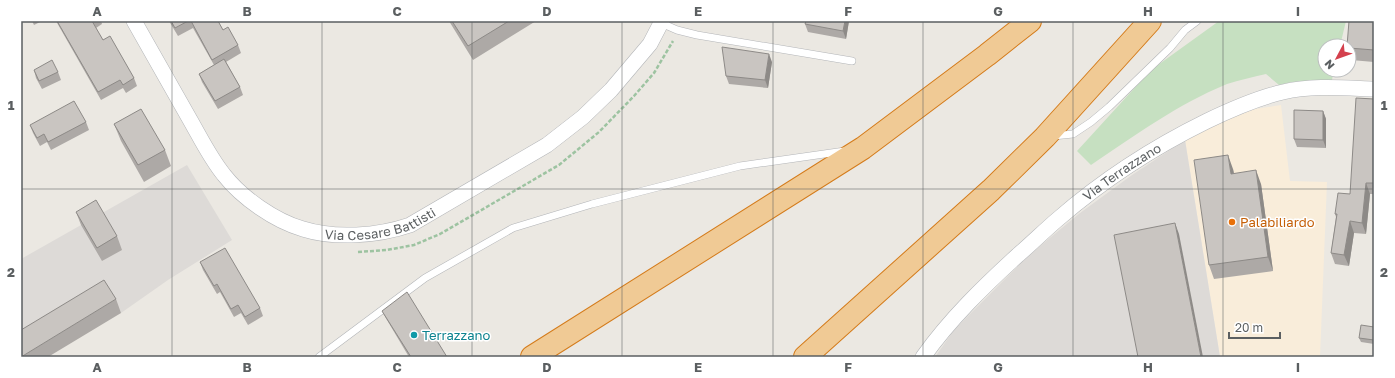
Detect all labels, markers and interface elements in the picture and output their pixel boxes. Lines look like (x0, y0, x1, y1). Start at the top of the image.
text: A (92, 3, 102, 19)
text: B (242, 3, 252, 19)
text: C (392, 3, 402, 19)
text: D (542, 3, 552, 19)
text: E (694, 3, 702, 19)
text: F (844, 3, 852, 19)
text: G (993, 3, 1003, 19)
text: H (1143, 3, 1153, 19)
text: I (1296, 3, 1300, 19)
north arrow (1317, 38, 1357, 78)
text: N (1321, 57, 1337, 72)
text: 1 (8, 97, 15, 113)
text: 1 (1381, 97, 1388, 113)
street label: Via Terrazzano (1079, 139, 1164, 204)
street label: Via Cesare Battisti (324, 204, 438, 243)
place label: Palabiliardo (1240, 214, 1315, 230)
marker: Palabiliardo (1227, 217, 1237, 227)
text: 2 (7, 264, 15, 280)
text: 2 (1380, 264, 1388, 280)
scale bar (1229, 314, 1280, 340)
text: 20 m (1235, 320, 1263, 335)
place label: Terrazzano (422, 327, 491, 343)
marker: Terrazzano (409, 330, 419, 340)
text: A (92, 359, 102, 375)
text: B (242, 359, 252, 375)
text: C (392, 359, 402, 375)
text: D (542, 359, 552, 375)
text: E (694, 359, 702, 375)
text: F (844, 359, 852, 375)
text: G (993, 359, 1003, 375)
text: H (1143, 359, 1153, 375)
text: I (1296, 359, 1300, 375)

